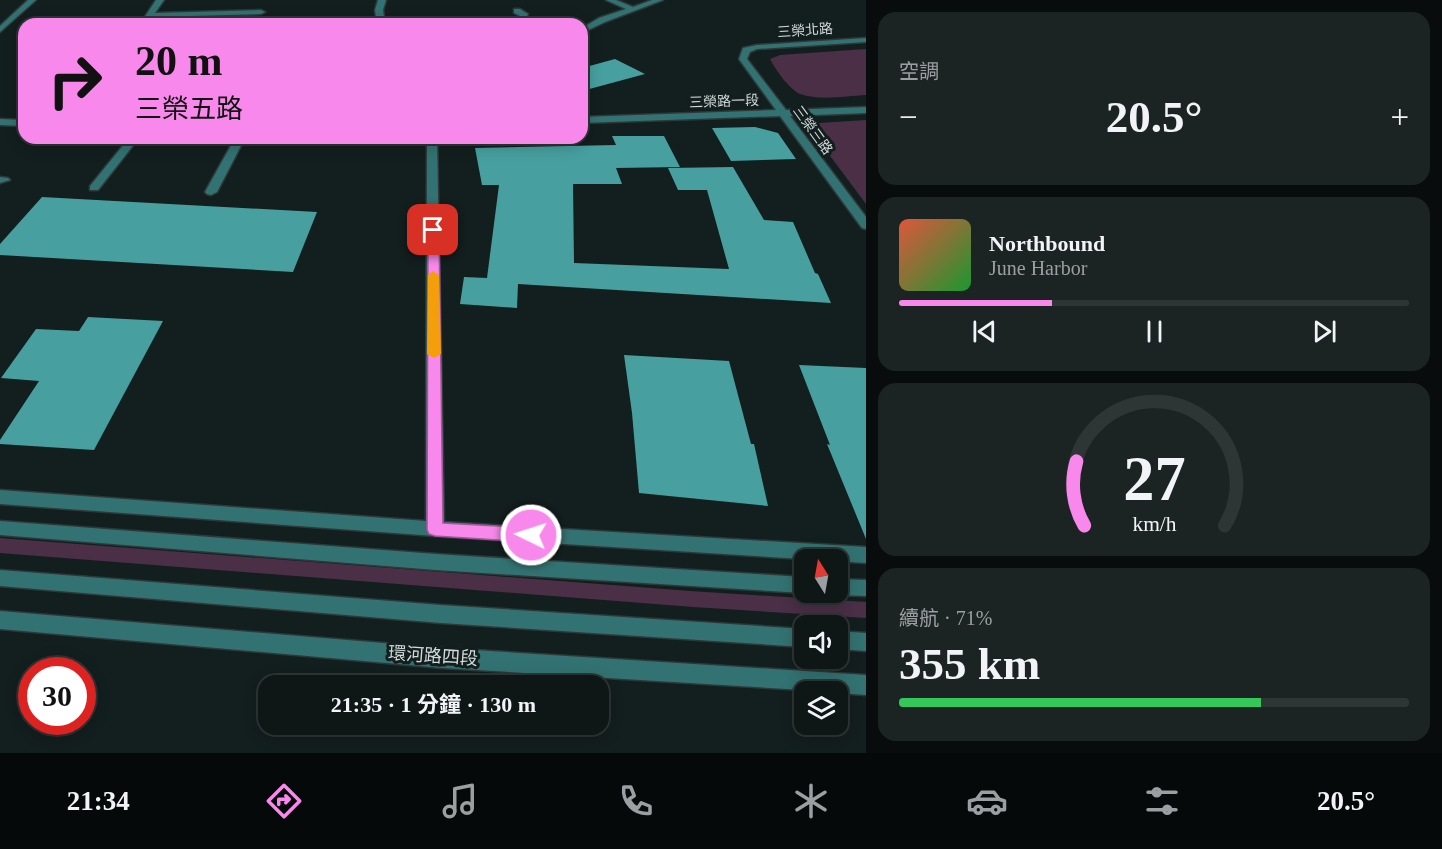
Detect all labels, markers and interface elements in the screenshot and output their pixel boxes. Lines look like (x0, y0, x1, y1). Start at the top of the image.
street label: 三榮北路 (777, 20, 833, 40)
text: 20 m (135, 38, 223, 84)
icon: right (36, 42, 114, 120)
text: 空調 (899, 60, 939, 82)
text: 20.5° (1106, 92, 1202, 142)
street label: 三榮路一段 (689, 93, 759, 110)
text: 三榮五路 (135, 94, 243, 124)
text: − (899, 99, 918, 135)
text: + (1390, 99, 1409, 135)
street label: 三榮三路 (790, 103, 835, 157)
pin (407, 204, 458, 255)
icon: arrive (416, 213, 449, 246)
text: Northbound (989, 231, 1105, 256)
text: June Harbor (989, 257, 1087, 279)
icon: previous (968, 315, 1001, 348)
icon: pause (1138, 315, 1171, 348)
icon: next (1308, 315, 1341, 348)
text: 27 (1123, 444, 1185, 513)
position arrow (499, 503, 563, 567)
text: km/h (1132, 513, 1176, 537)
north arrow (794, 549, 848, 603)
map controls (794, 549, 848, 735)
text: 續航 · 71% (899, 607, 992, 629)
button: sound (794, 615, 848, 669)
text: 355 km (899, 639, 1040, 689)
street label: 環河路四段 (387, 643, 479, 669)
speed limit sign: 30 (18, 657, 96, 735)
button: layers (794, 681, 848, 735)
text: 21:35 · 1 分鐘 · 130 m (331, 692, 536, 717)
icon: directions (263, 780, 305, 822)
icon: music (439, 780, 481, 822)
icon: phone (615, 780, 657, 822)
icon: climate (790, 780, 832, 822)
icon: car (966, 780, 1008, 822)
icon: filters (1141, 780, 1183, 822)
text: 21:34 (67, 786, 130, 816)
text: 20.5° (1317, 786, 1375, 816)

